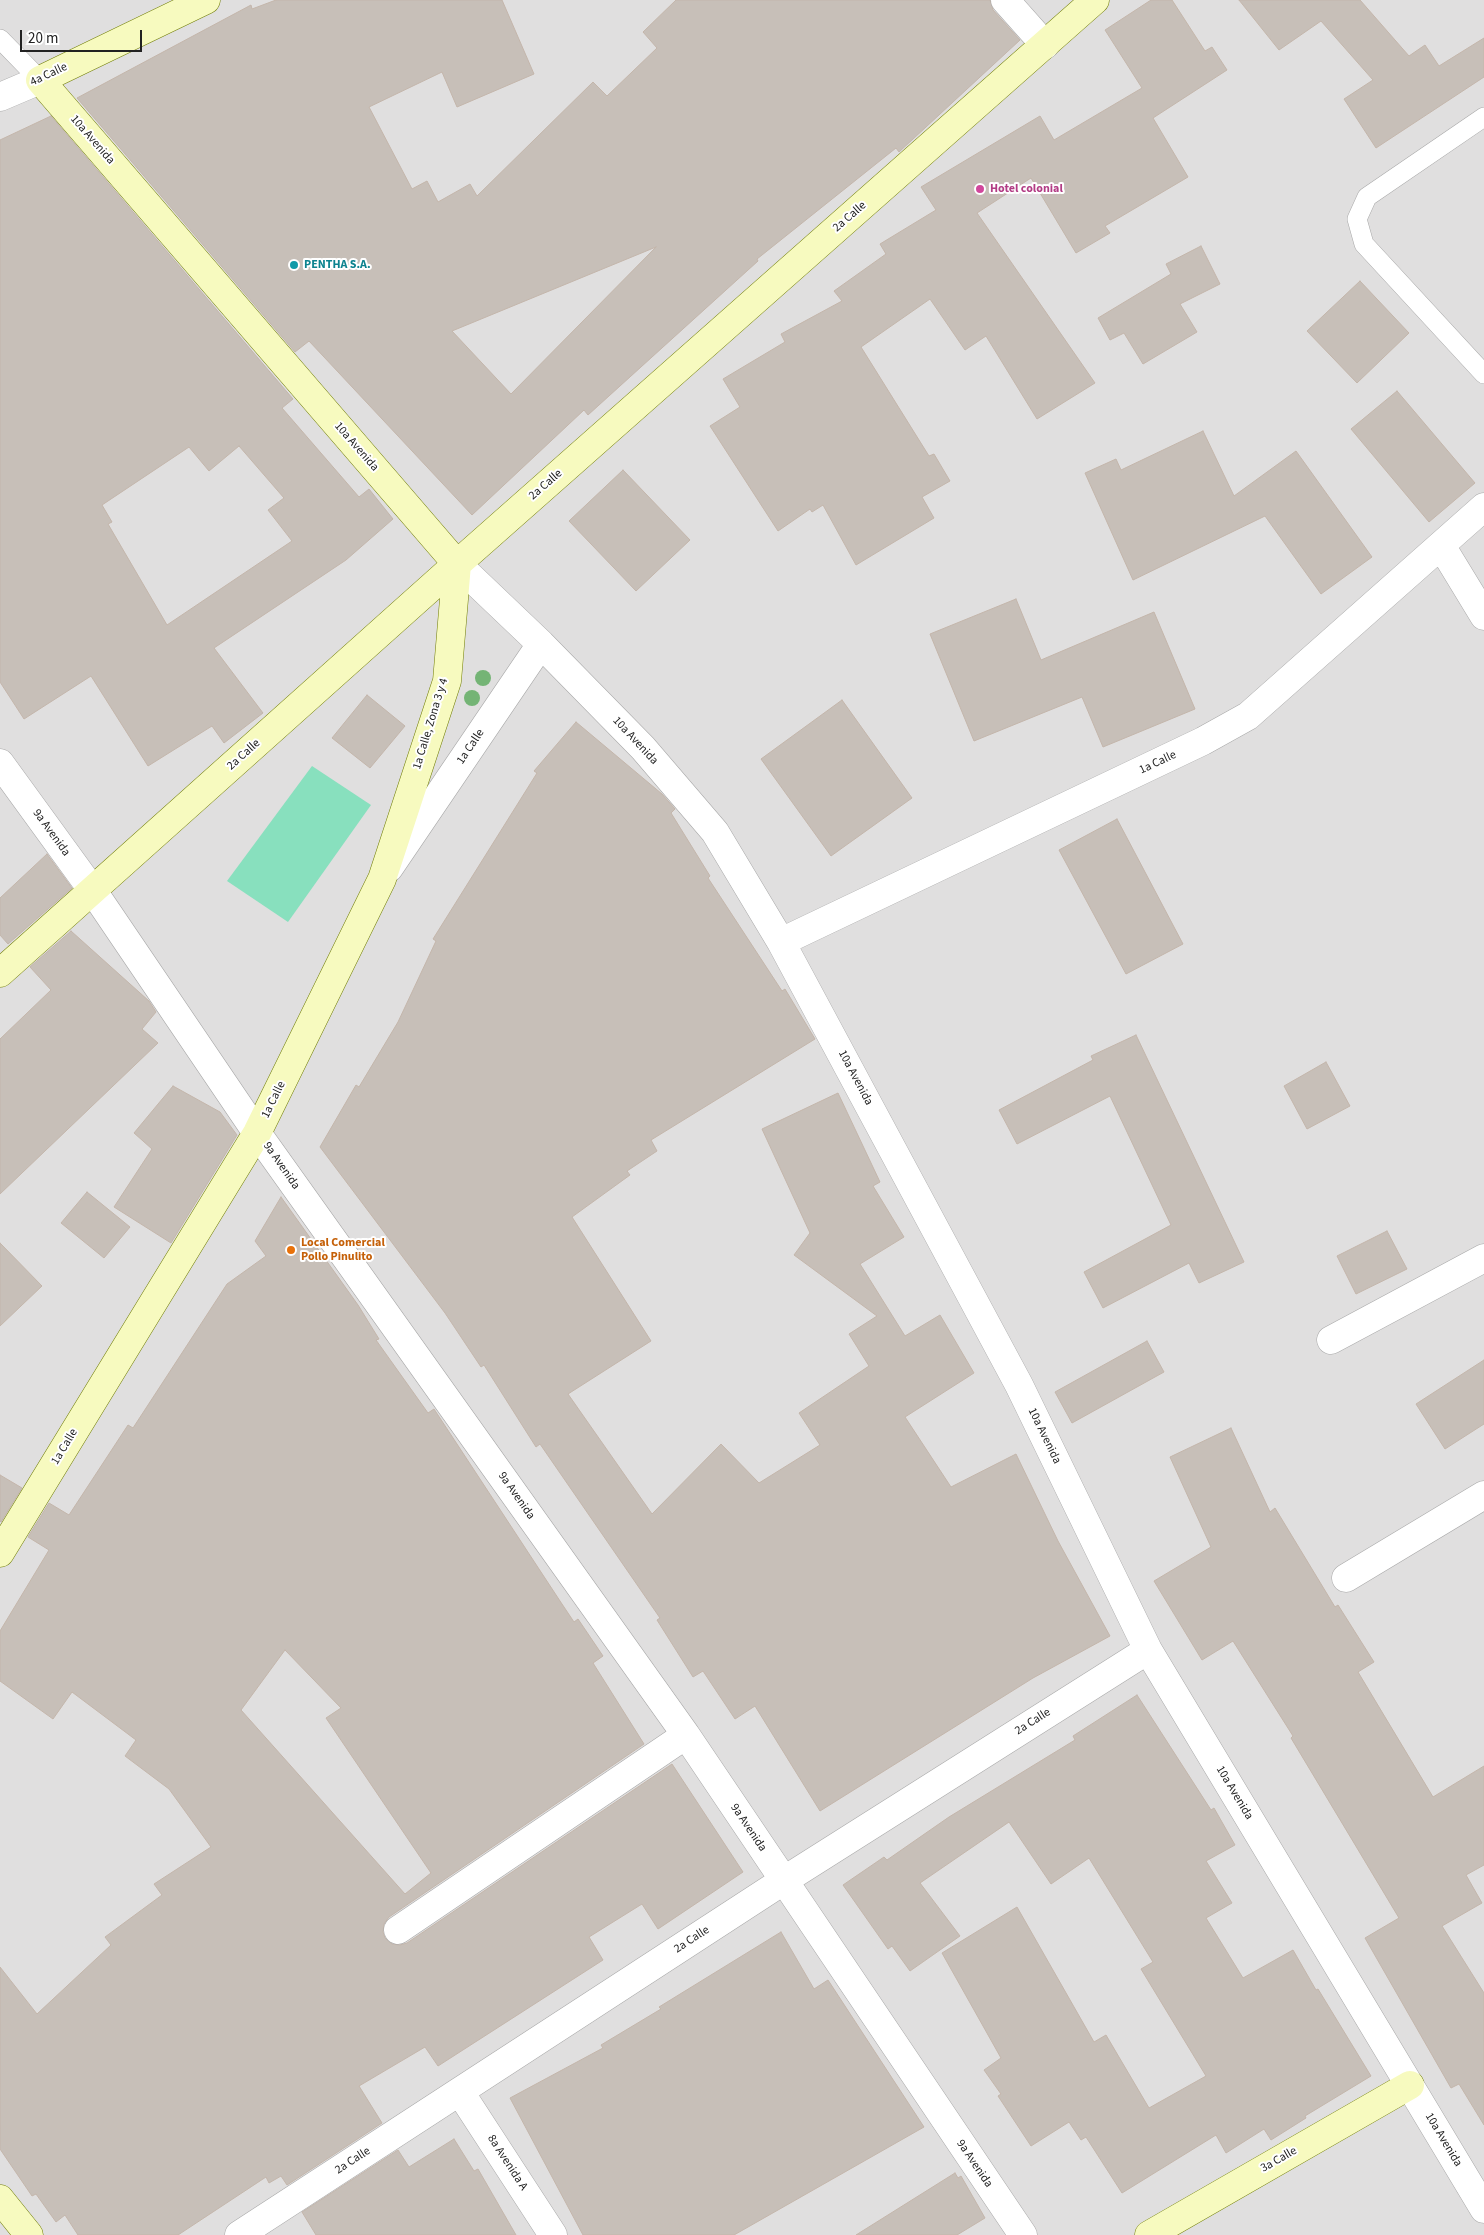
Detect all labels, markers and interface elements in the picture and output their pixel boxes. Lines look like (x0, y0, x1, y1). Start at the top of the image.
scale bar (22, 20, 145, 52)
text: 20 m (28, 28, 58, 49)
street label: 4a Calle (28, 60, 70, 90)
street label: 10a Avenida (67, 112, 117, 168)
place label: Hotel colonial (990, 182, 1063, 196)
marker: Hotel colonial (974, 183, 986, 195)
street label: 2a Calle (830, 199, 870, 235)
place label: PENTHA S.A. (304, 258, 370, 272)
marker: PENTHA S.A. (288, 259, 300, 271)
street label: 10a Avenida (331, 419, 381, 475)
street label: 2a Calle (526, 467, 566, 503)
street label: 1a Calle, Zona 3 y 4 (410, 677, 452, 771)
street label: 10a Avenida (609, 714, 661, 768)
street label: 1a Calle (454, 727, 488, 767)
street label: 2a Calle (225, 736, 263, 774)
street label: 1a Calle (1137, 748, 1179, 778)
street label: 9a Avenida (29, 807, 73, 859)
street label: 10a Avenida (834, 1048, 876, 1108)
street label: 1a Calle (259, 1079, 289, 1121)
street label: 9a Avenida (259, 1140, 303, 1192)
place label: Local Comercial Pollo Pinulito (301, 1236, 385, 1264)
marker: Local Comercial Pollo Pinulito (285, 1244, 297, 1256)
street label: 10a Avenida (1024, 1406, 1064, 1466)
street label: 1a Calle (49, 1426, 81, 1468)
street label: 9a Avenida (494, 1470, 538, 1522)
street label: 2a Calle (1012, 1705, 1054, 1739)
street label: 10a Avenida (1212, 1763, 1256, 1823)
street label: 9a Avenida (727, 1801, 769, 1855)
street label: 2a Calle (672, 1923, 712, 1957)
street label: 10a Avenida (1421, 2110, 1465, 2170)
street label: 8a Avenida A (484, 2132, 530, 2194)
street label: 9a Avenida (953, 2137, 995, 2191)
street label: 2a Calle (333, 2144, 373, 2178)
street label: 3a Calle (1258, 2144, 1300, 2176)

